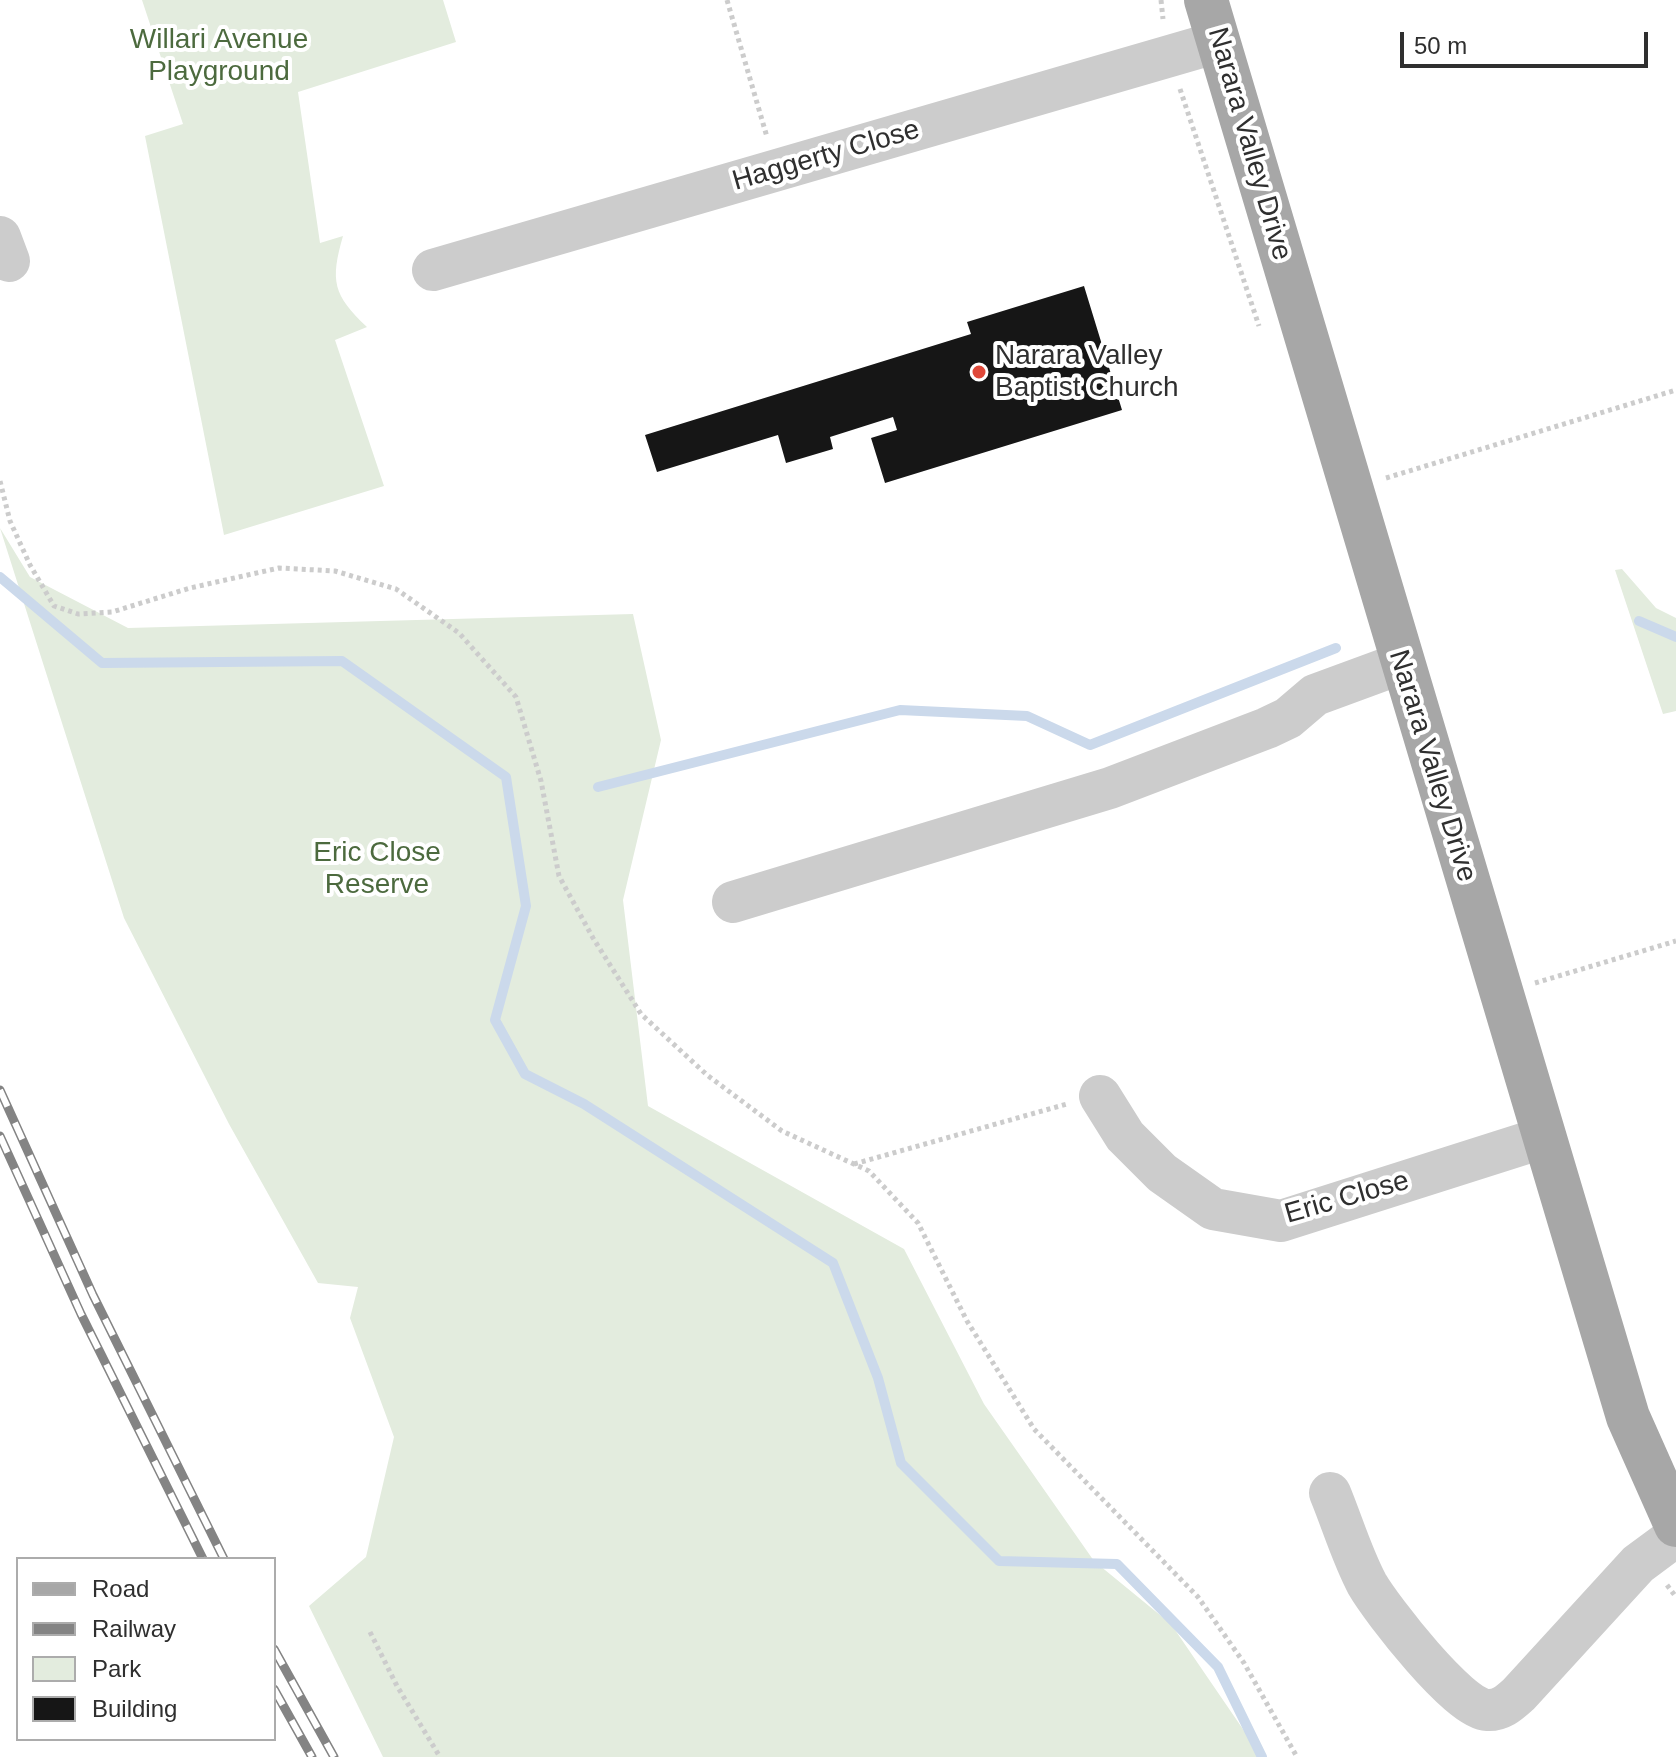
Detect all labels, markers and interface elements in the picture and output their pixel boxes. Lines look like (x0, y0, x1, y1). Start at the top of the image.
scale bar (1404, 16, 1652, 66)
park label: Willari Avenue Playground (130, 23, 308, 89)
street label: Narara Valley Drive (1200, 24, 1298, 264)
text: 50 m (1414, 32, 1467, 59)
street label: Haggerty Close (729, 113, 923, 199)
place label: Narara Valley Baptist Church (995, 339, 1179, 405)
marker: Narara Valley Baptist Church (970, 363, 988, 381)
street label: Narara Valley Drive (1381, 646, 1483, 886)
park label: Eric Close Reserve (313, 836, 441, 902)
street label: Eric Close (1281, 1164, 1413, 1232)
legend (16, 1557, 276, 1741)
text: Road (92, 1575, 149, 1602)
text: Railway (92, 1615, 176, 1642)
text: Park (92, 1655, 141, 1682)
text: Building (92, 1695, 177, 1722)

